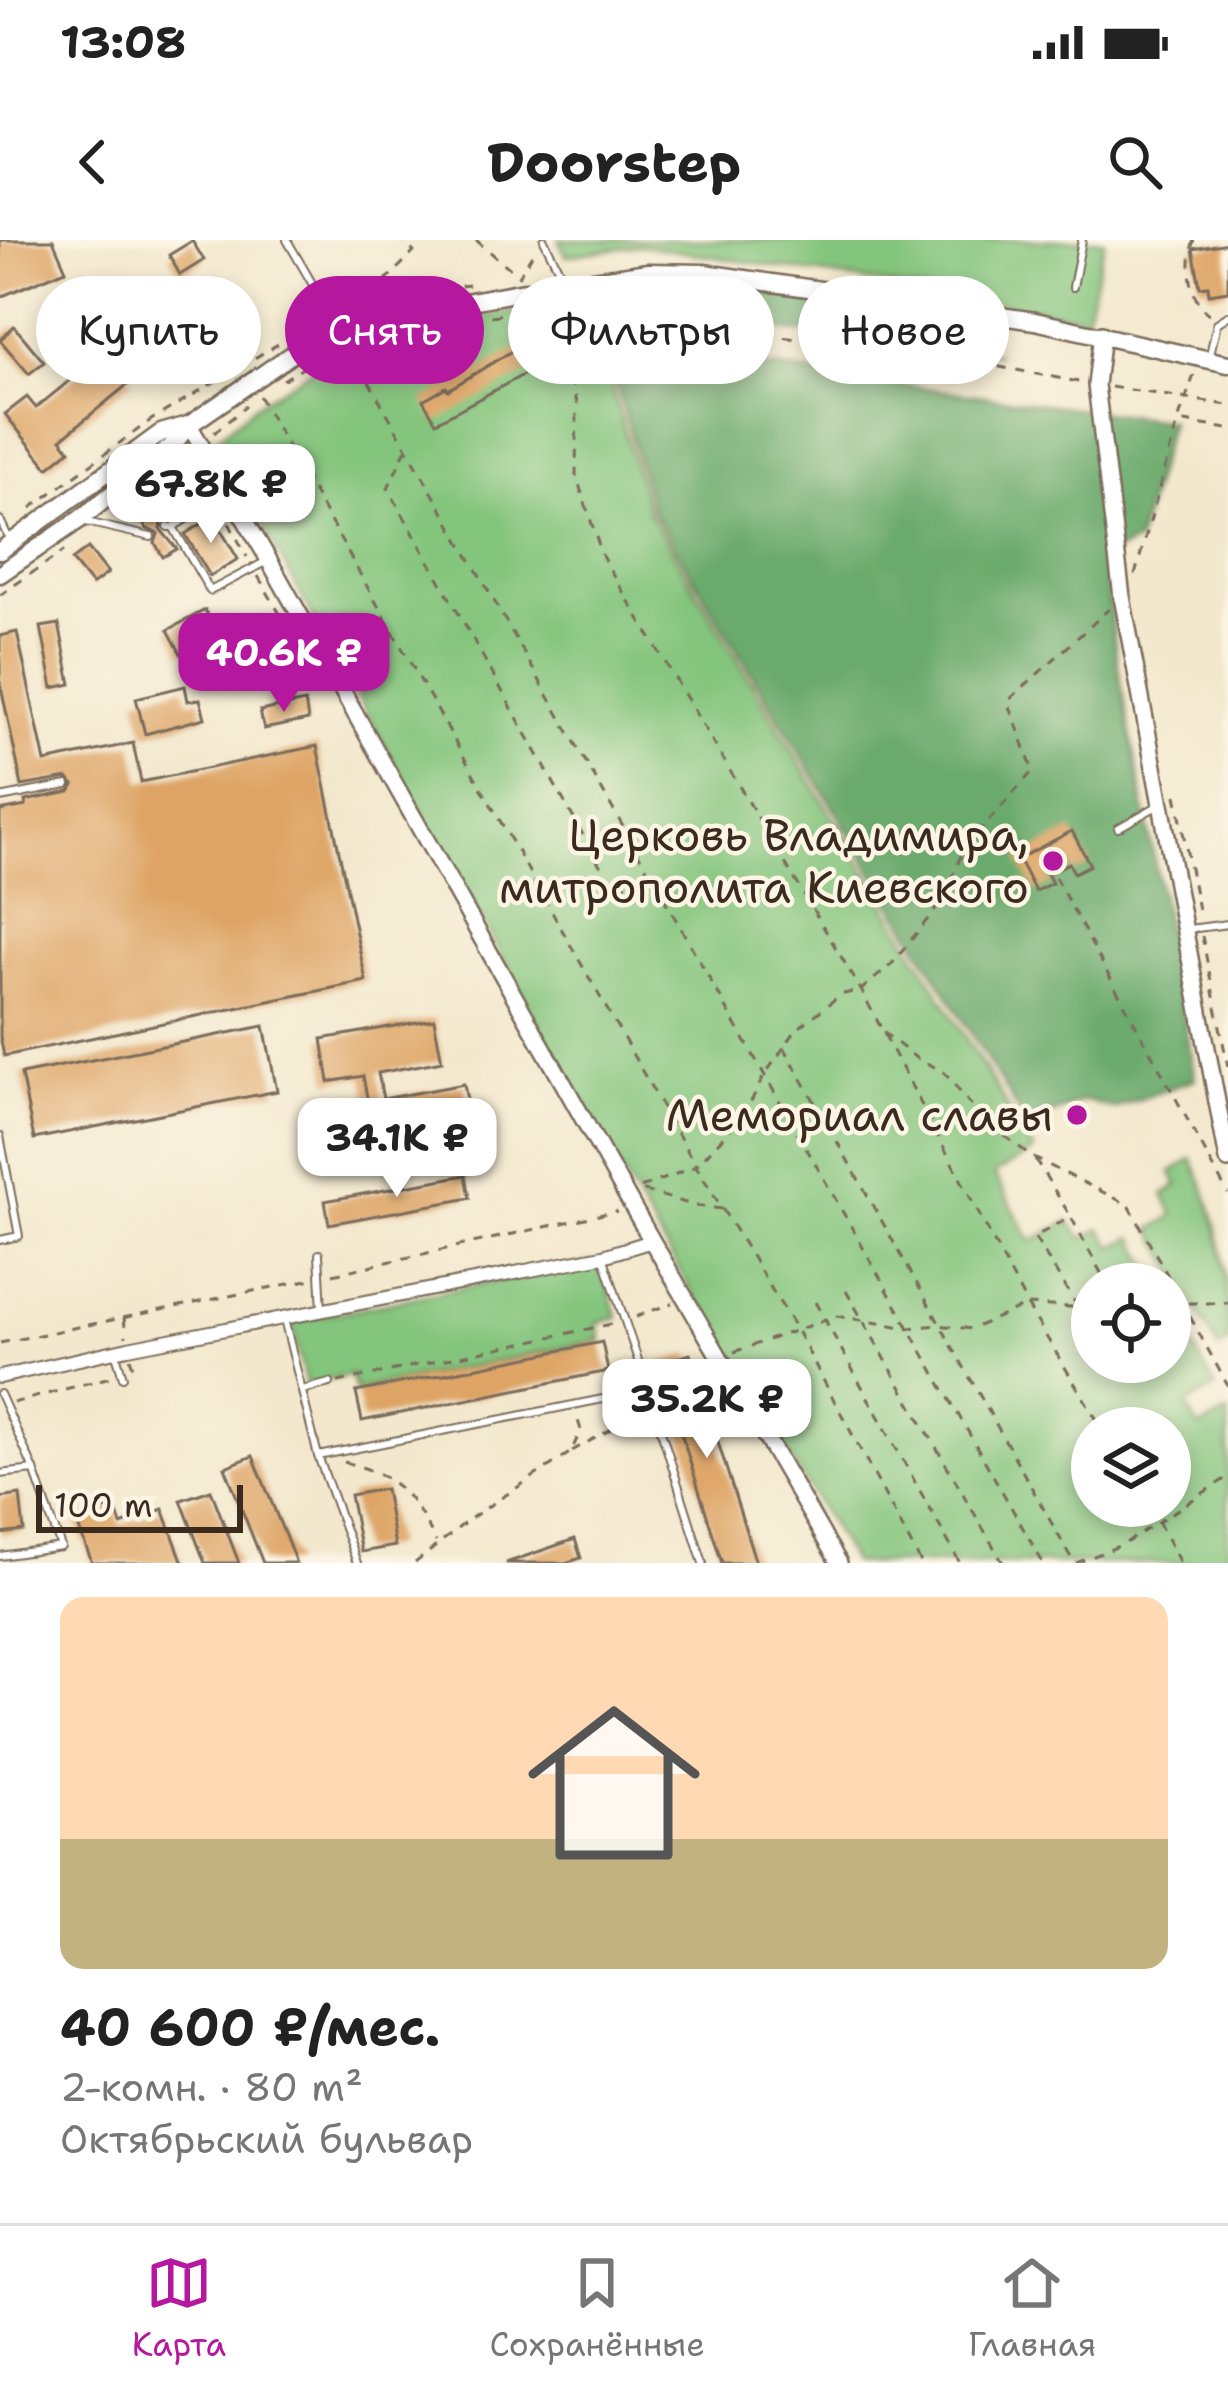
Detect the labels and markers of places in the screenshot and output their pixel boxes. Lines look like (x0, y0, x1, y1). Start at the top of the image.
pin: 67.8K ₽ (100, 444, 322, 546)
pin: 40.6K ₽ (173, 613, 395, 715)
place label: Церковь Владимира, митрополита Киевского (499, 805, 1029, 917)
marker: Церковь Владимира, митрополита Киевского (1040, 848, 1066, 874)
place label: Мемориал славы (666, 1085, 1053, 1145)
pin: 34.1K ₽ (286, 1098, 508, 1200)
marker: Мемориал славы (1064, 1102, 1090, 1128)
pin: 35.2K ₽ (596, 1359, 818, 1461)

